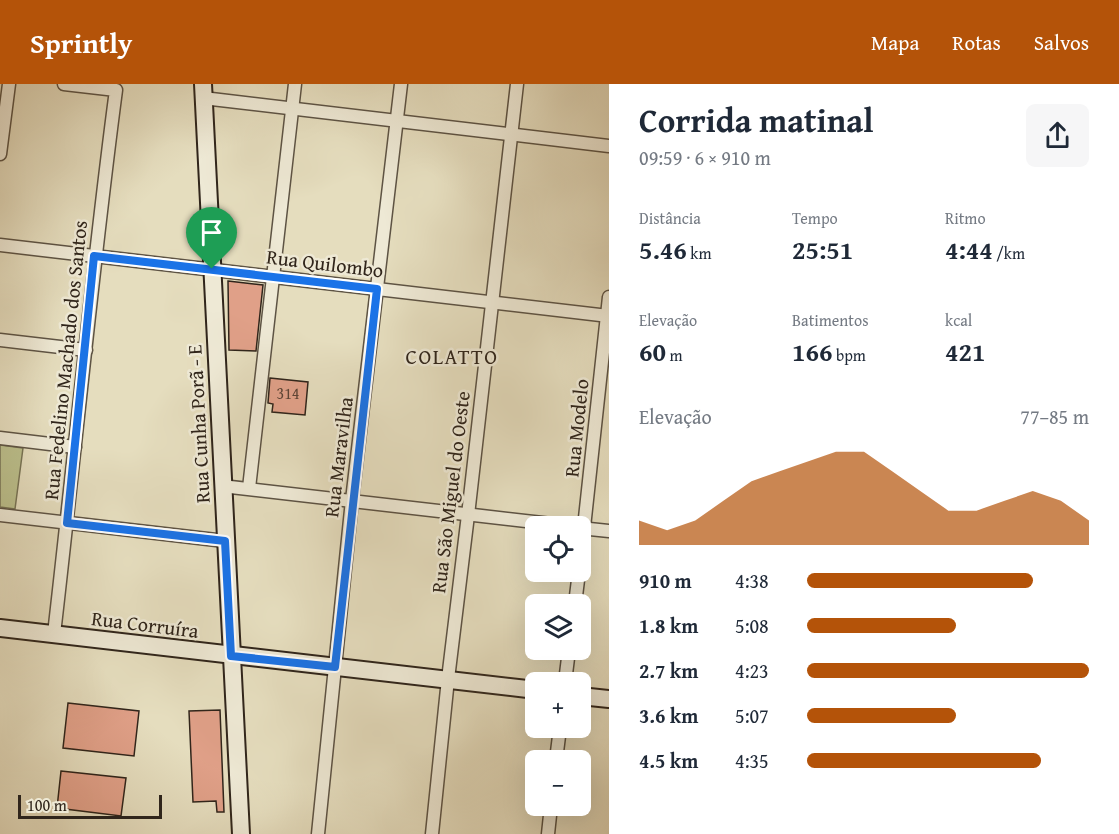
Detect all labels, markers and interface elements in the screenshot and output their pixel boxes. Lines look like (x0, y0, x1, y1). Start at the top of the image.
text: Sprintly (30, 22, 132, 63)
text: Mapa (871, 27, 919, 58)
text: Rotas (952, 27, 1001, 58)
text: Salvos (1034, 27, 1089, 58)
text: Corrida matinal (639, 96, 873, 144)
button: share (1026, 104, 1089, 167)
text: 09:59 · 6 × 910 m (639, 143, 771, 172)
text: Distância (639, 206, 701, 230)
text: Tempo (792, 206, 838, 230)
text: Ritmo (945, 206, 986, 230)
pin (186, 207, 237, 269)
icon: arrive (195, 216, 228, 249)
street label: Rua Fedelino Machado dos Santos (36, 219, 94, 501)
text: 5.46 (639, 230, 687, 269)
text: 25:51 (792, 230, 853, 269)
text: 4:44 (945, 230, 993, 269)
street label: Rua Quilombo (265, 241, 385, 285)
text: km (687, 241, 711, 265)
text: /km (993, 241, 1025, 265)
text: Elevação (639, 308, 697, 332)
text: Batimentos (792, 308, 869, 332)
text: kcal (945, 308, 972, 332)
text: 60 (639, 332, 666, 371)
text: 166 (792, 332, 832, 371)
text: 421 (945, 332, 985, 371)
district label: COLATTO (406, 341, 498, 372)
text: m (666, 343, 683, 367)
text: bpm (832, 343, 866, 367)
street label: Rua Cunha Porã - E (179, 344, 217, 504)
street label: Rua Modelo (556, 377, 596, 479)
house number: 314 (276, 381, 300, 405)
street label: Rua São Miguel do Oeste (423, 389, 477, 595)
street label: Rua Maravilha (316, 395, 360, 519)
text: Elevação (639, 402, 712, 431)
text: 77–85 m (1020, 402, 1089, 431)
map controls (525, 516, 591, 816)
button: locate (525, 516, 591, 582)
text: 910 m (639, 566, 692, 595)
text: 4:38 (735, 566, 769, 595)
button: layers (525, 594, 591, 660)
street label: Rua Corruíra (90, 603, 201, 645)
text: 1.8 km (639, 611, 698, 640)
text: 5:08 (735, 611, 769, 640)
text: 2.7 km (639, 656, 698, 685)
text: 4:23 (735, 656, 769, 685)
button: + (525, 672, 591, 738)
text: 3.6 km (639, 701, 698, 730)
text: 5:07 (735, 701, 769, 730)
text: 4.5 km (639, 746, 698, 775)
text: 4:35 (735, 746, 769, 775)
button: − (525, 750, 591, 816)
scale bar (18, 792, 162, 820)
text: 100 m (27, 793, 67, 817)

